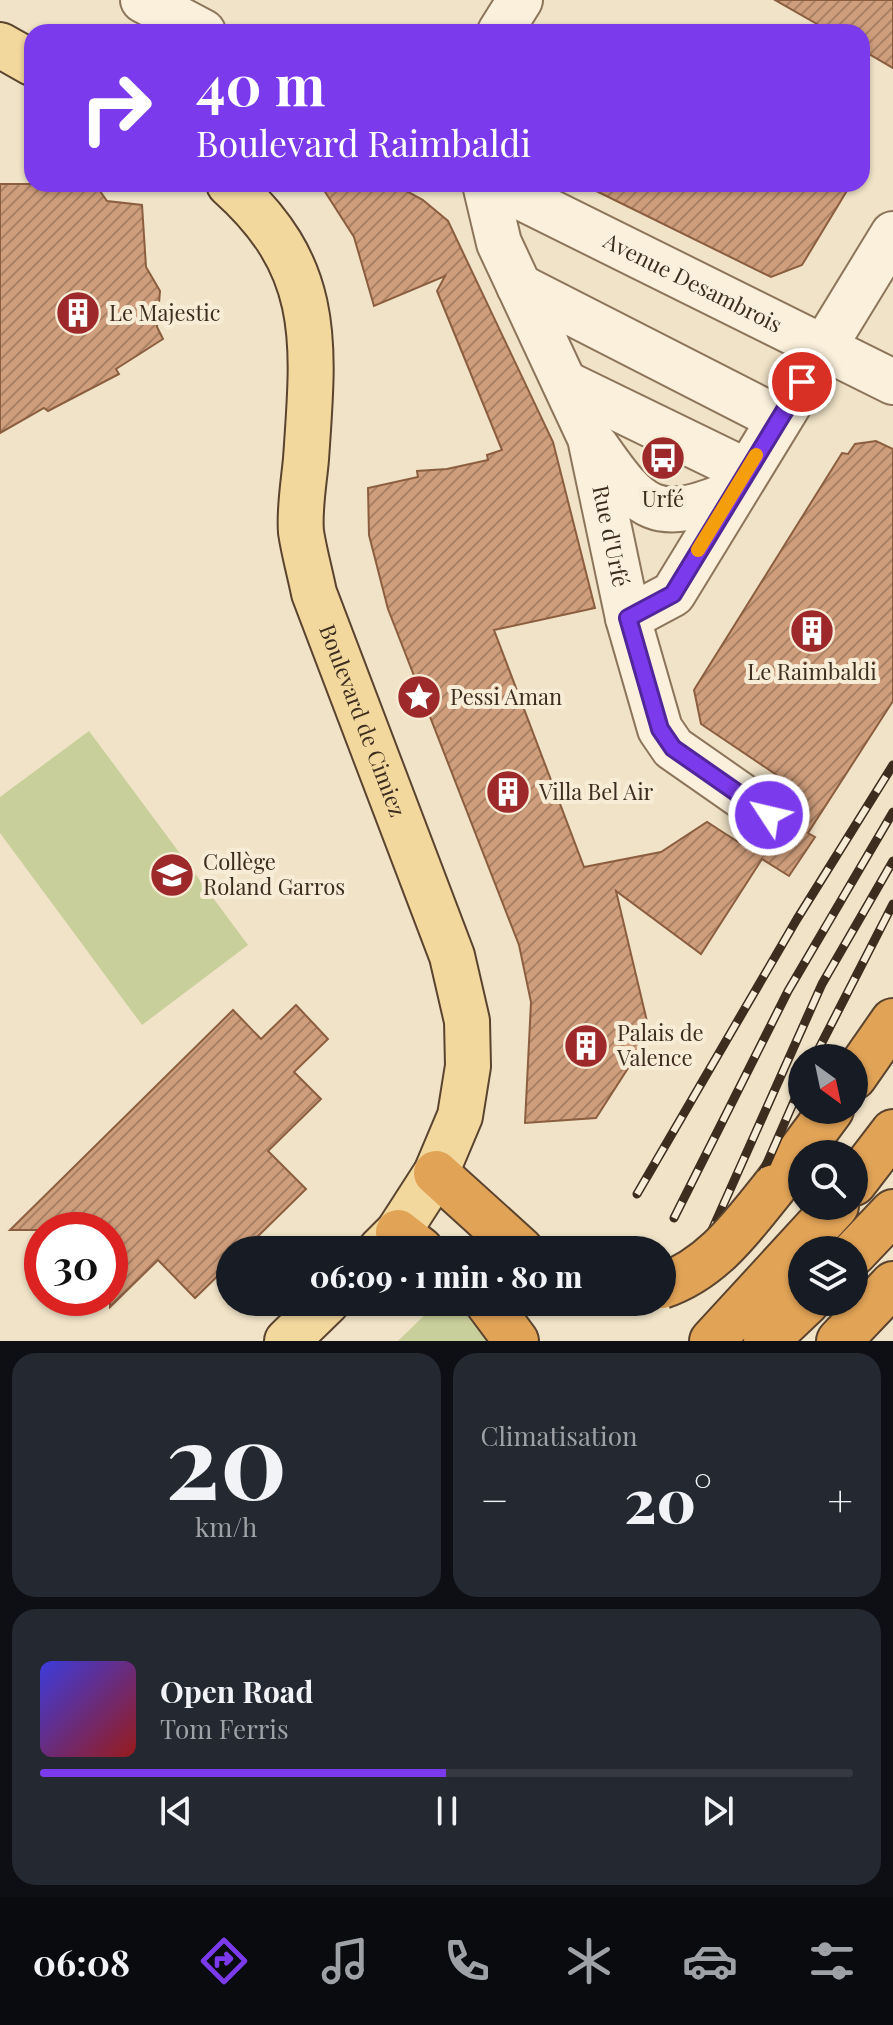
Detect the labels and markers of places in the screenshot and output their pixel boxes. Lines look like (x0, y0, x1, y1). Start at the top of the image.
building icon: Le Majestic (54, 289, 102, 337)
place label: Le Majestic (109, 297, 220, 327)
pin (768, 348, 836, 416)
bus stop icon: Urfé (639, 434, 687, 482)
place label: Urfé (642, 483, 684, 513)
building icon: Le Raimbaldi (788, 607, 836, 655)
place label: Le Raimbaldi (747, 656, 877, 686)
place icon: Pessi Aman (395, 673, 443, 721)
place label: Pessi Aman (450, 681, 562, 711)
building icon: Villa Bel Air (484, 768, 532, 816)
place label: Villa Bel Air (538, 776, 654, 806)
place label: Collège Roland Garros (203, 846, 345, 901)
school or university icon: Collège Roland Garros (148, 851, 196, 899)
place label: Palais de Valence (616, 1017, 704, 1072)
building icon: Palais de Valence (562, 1022, 610, 1070)

